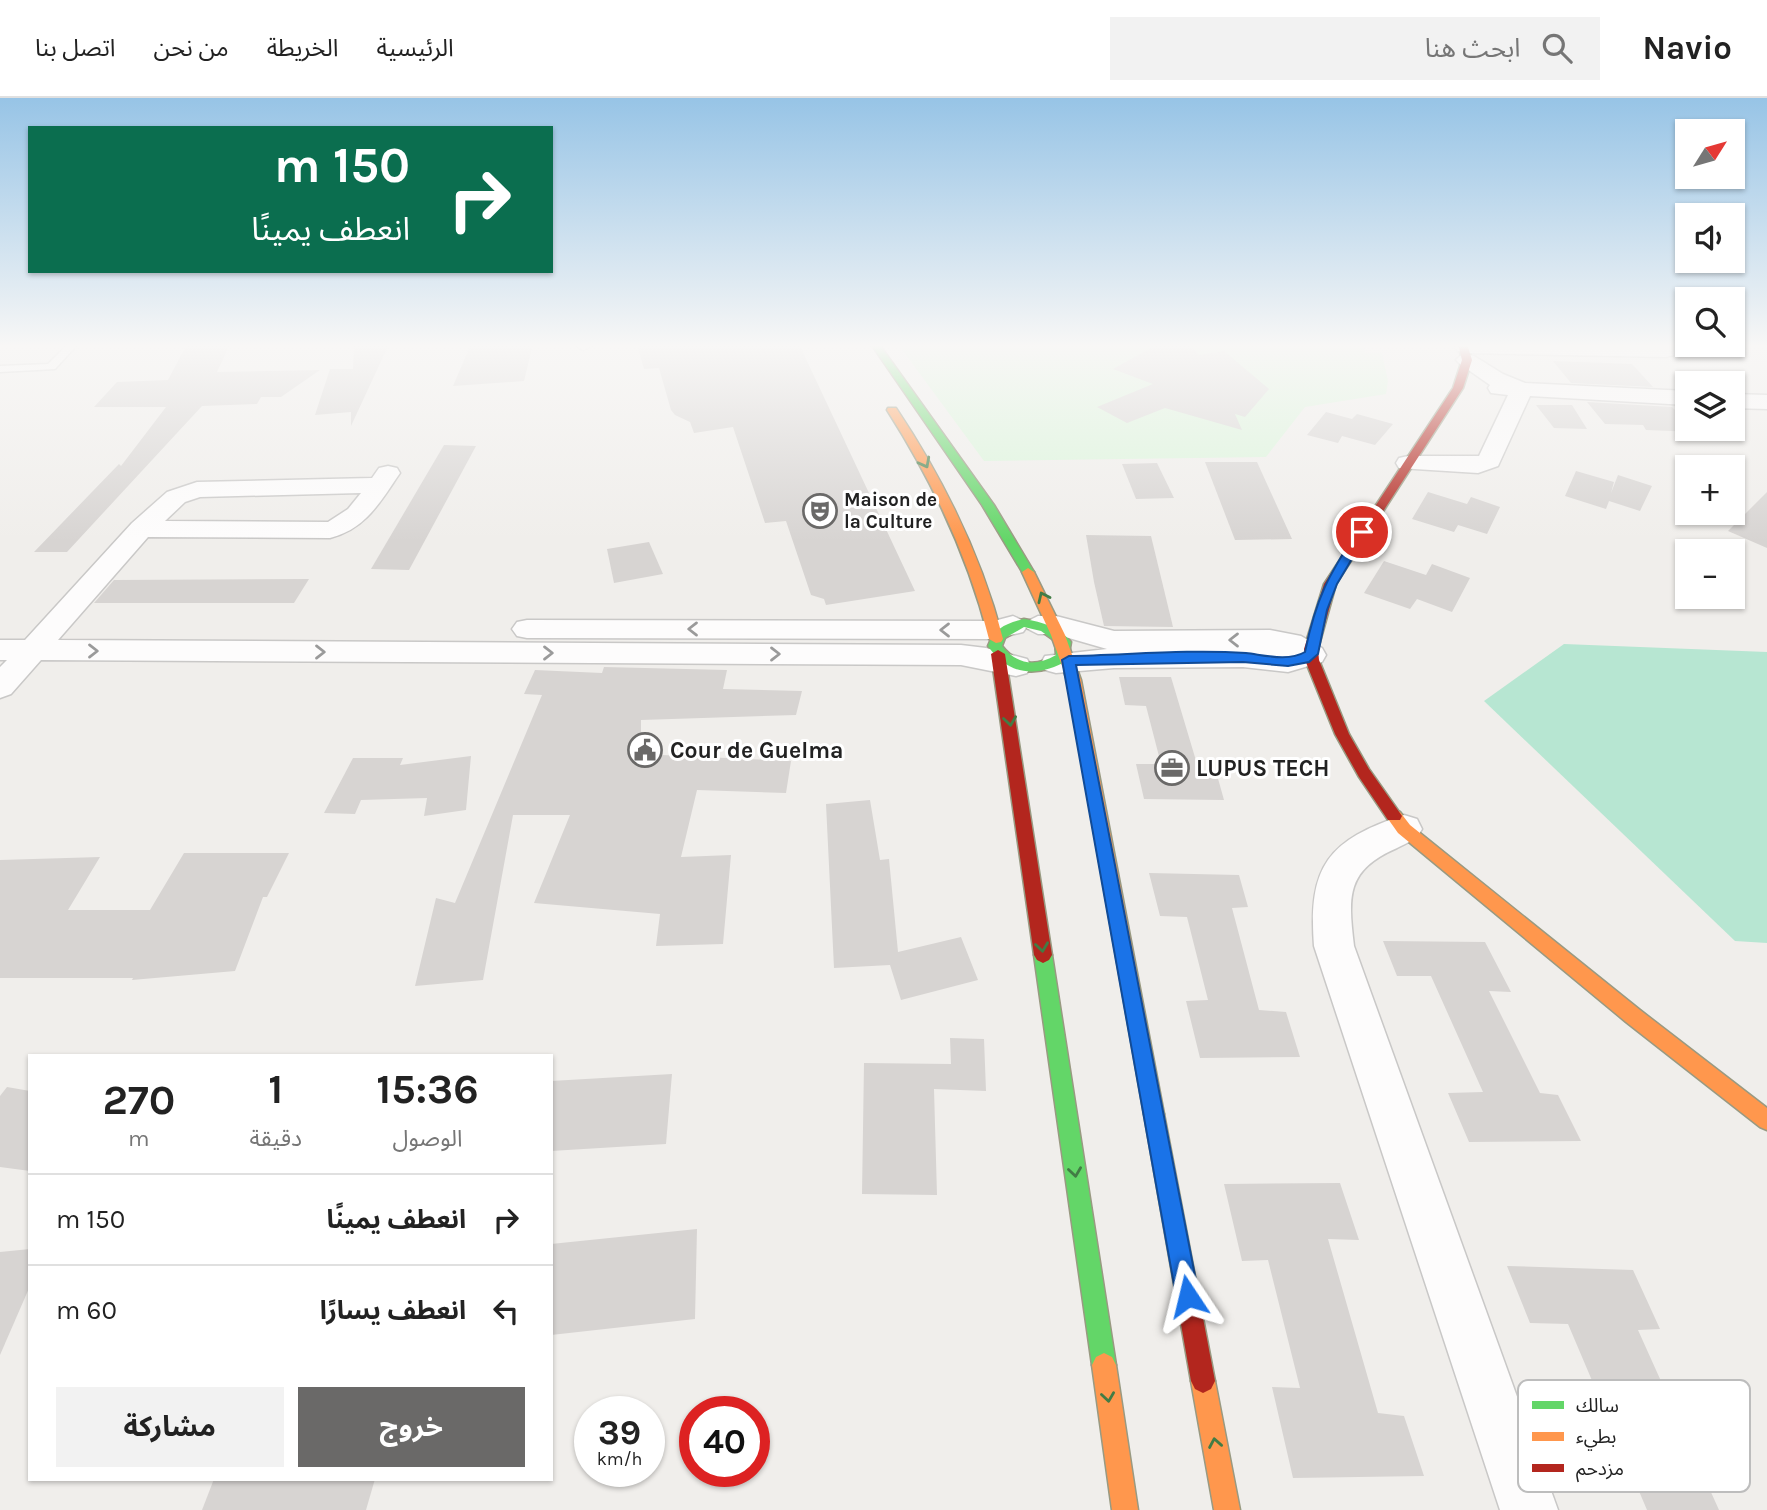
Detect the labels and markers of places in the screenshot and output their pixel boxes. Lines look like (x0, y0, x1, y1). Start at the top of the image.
place label: Maison de la Culture (844, 489, 937, 533)
theatre icon: Maison de la Culture (801, 492, 839, 530)
pin (1332, 502, 1392, 562)
public building icon: Cour de Guelma (626, 731, 664, 769)
place label: Cour de Guelma (670, 737, 843, 764)
office icon: LUPUS TECH (1153, 749, 1191, 787)
place label: LUPUS TECH (1196, 755, 1329, 782)

